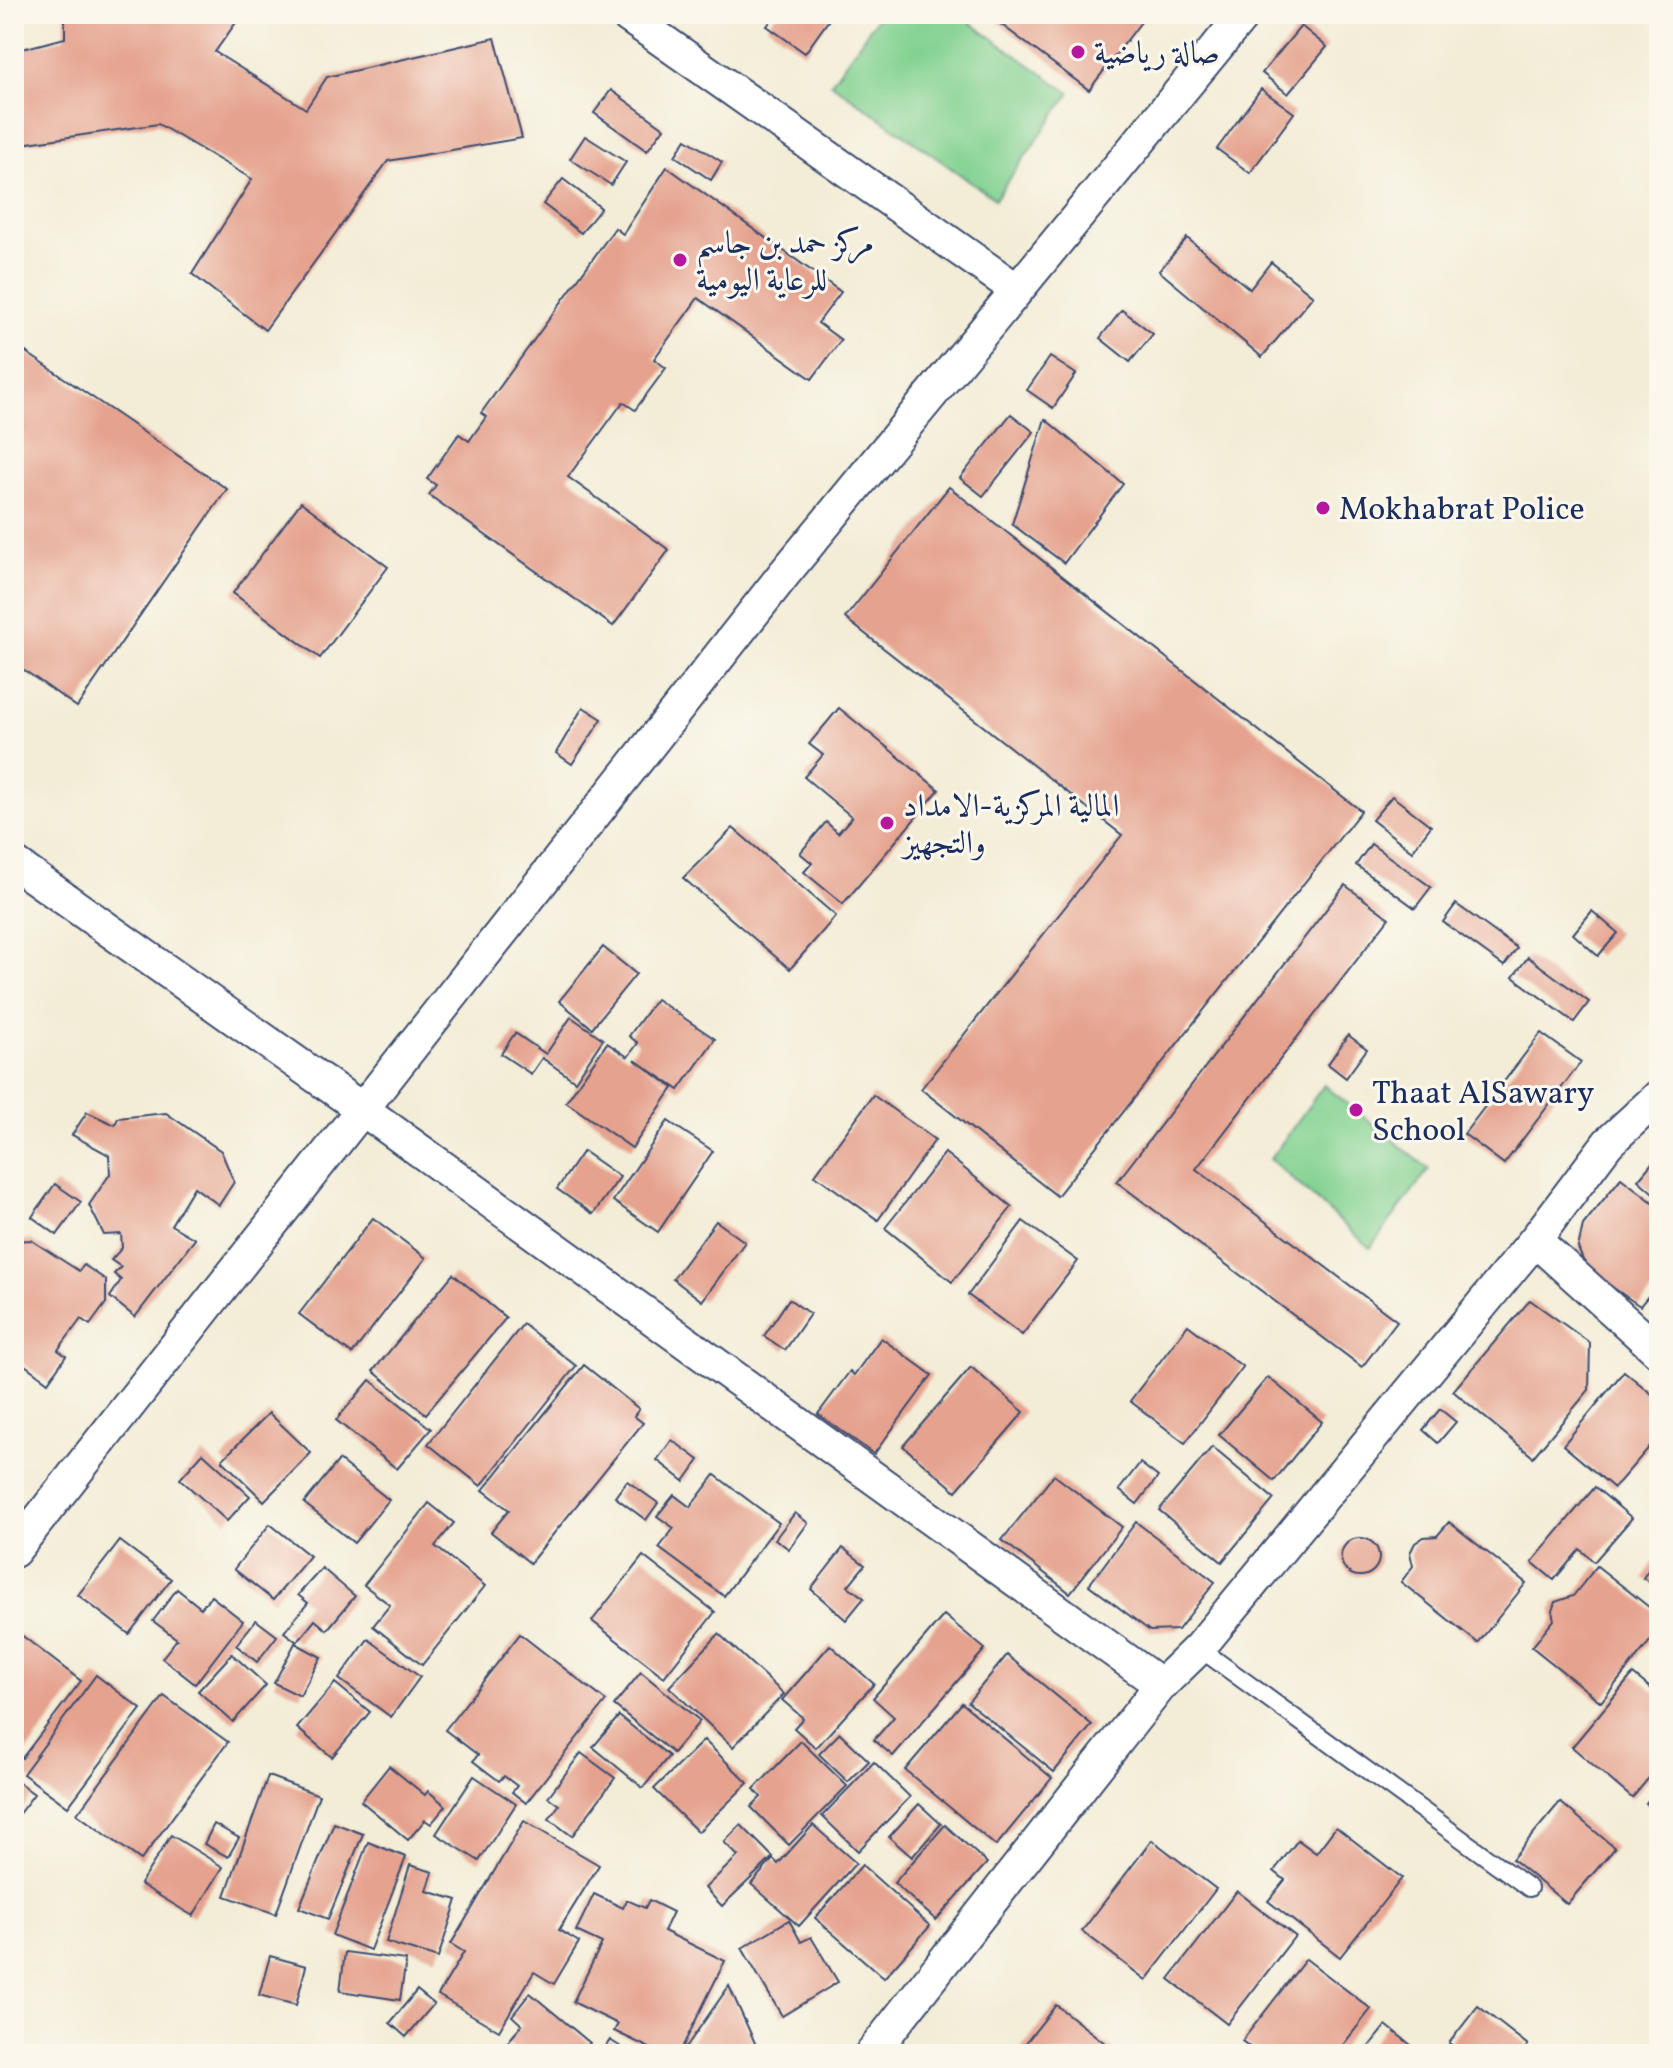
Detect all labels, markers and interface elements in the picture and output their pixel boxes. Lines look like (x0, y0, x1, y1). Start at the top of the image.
place label: صالة رياضية (1094, 33, 1220, 77)
marker: صالة رياضية (1069, 43, 1087, 61)
place label: مركز حمد بن جاسم للرعاية اليومية (696, 223, 874, 304)
marker: مركز حمد بن جاسم للرعاية اليومية (671, 251, 689, 269)
place label: Mokhabrat Police (1339, 489, 1585, 533)
marker: Mokhabrat Police (1314, 499, 1332, 517)
place label: المالية المركزية-الامداد والتجهيز (900, 786, 1119, 867)
marker: المالية المركزية-الامداد والتجهيز (878, 814, 896, 832)
place label: Thaat AlSawary School (1372, 1073, 1594, 1154)
marker: Thaat AlSawary School (1347, 1101, 1365, 1119)

